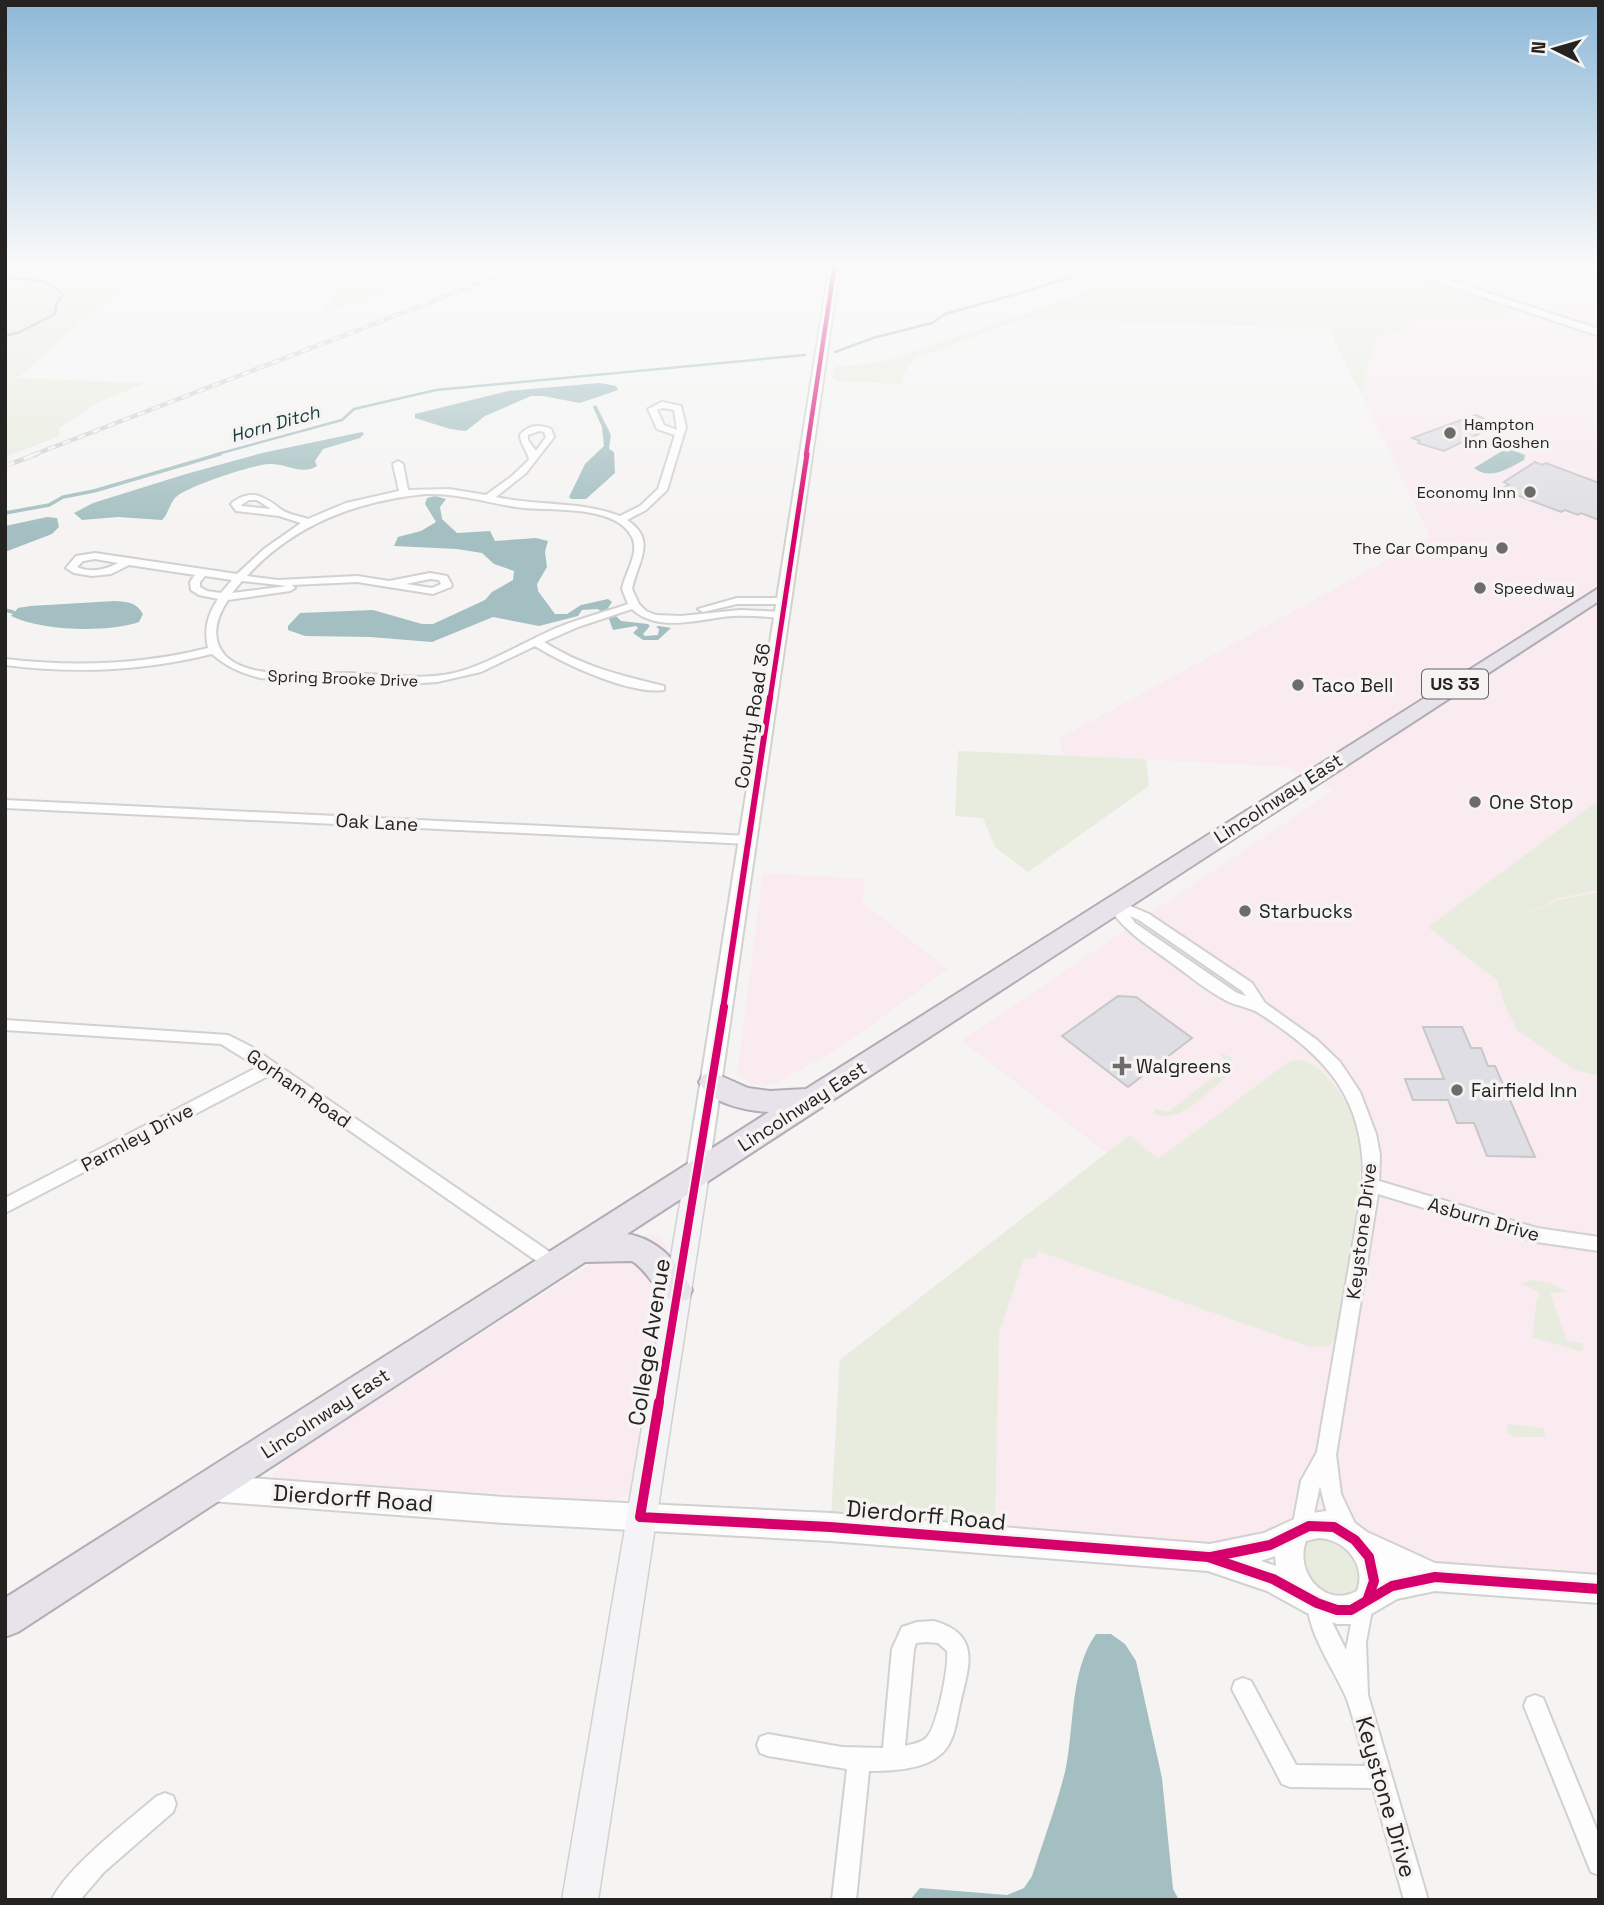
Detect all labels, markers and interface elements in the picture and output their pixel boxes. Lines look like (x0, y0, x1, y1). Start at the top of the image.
north arrow (1520, 14, 1590, 84)
text: N (1526, 40, 1552, 55)
water label: Horn Ditch (228, 400, 323, 447)
place label: Hampton Inn Goshen (1464, 414, 1550, 453)
marker: Hampton Inn Goshen (1442, 425, 1458, 441)
place label: Economy Inn (1417, 482, 1516, 503)
marker: Economy Inn (1522, 484, 1538, 500)
place label: The Car Company (1353, 538, 1488, 559)
marker: The Car Company (1494, 540, 1510, 556)
place label: Speedway (1494, 578, 1575, 599)
marker: Speedway (1472, 580, 1488, 596)
street label: County Road 36 (729, 642, 776, 791)
street label: Spring Brooke Drive (267, 665, 419, 692)
road number: US 33 (1422, 670, 1488, 698)
place label: Taco Bell (1312, 673, 1393, 698)
marker: Taco Bell (1290, 677, 1306, 693)
street label: Lincolnway East (1209, 748, 1347, 849)
place label: One Stop (1489, 790, 1574, 815)
marker: One Stop (1467, 794, 1483, 810)
street label: Oak Lane (335, 808, 419, 837)
place label: Starbucks (1259, 899, 1353, 924)
marker: Starbucks (1237, 903, 1253, 919)
street label: Gorham Road (242, 1043, 356, 1134)
place label: Walgreens (1136, 1054, 1231, 1079)
street label: Lincolnway East (733, 1056, 871, 1157)
marker: Walgreens (1114, 1058, 1130, 1074)
place label: Fairfield Inn (1471, 1078, 1577, 1103)
marker: Fairfield Inn (1449, 1082, 1465, 1098)
street label: Parmley Drive (77, 1097, 198, 1177)
street label: Keystone Drive (1341, 1161, 1382, 1301)
street label: Asburn Drive (1425, 1192, 1543, 1247)
street label: College Avenue (621, 1256, 677, 1428)
street label: Lincolnway East (256, 1363, 394, 1464)
street label: Dierdorff Road (272, 1477, 434, 1519)
street label: Dierdorff Road (845, 1493, 1007, 1537)
street label: Keystone Drive (1349, 1713, 1423, 1881)

